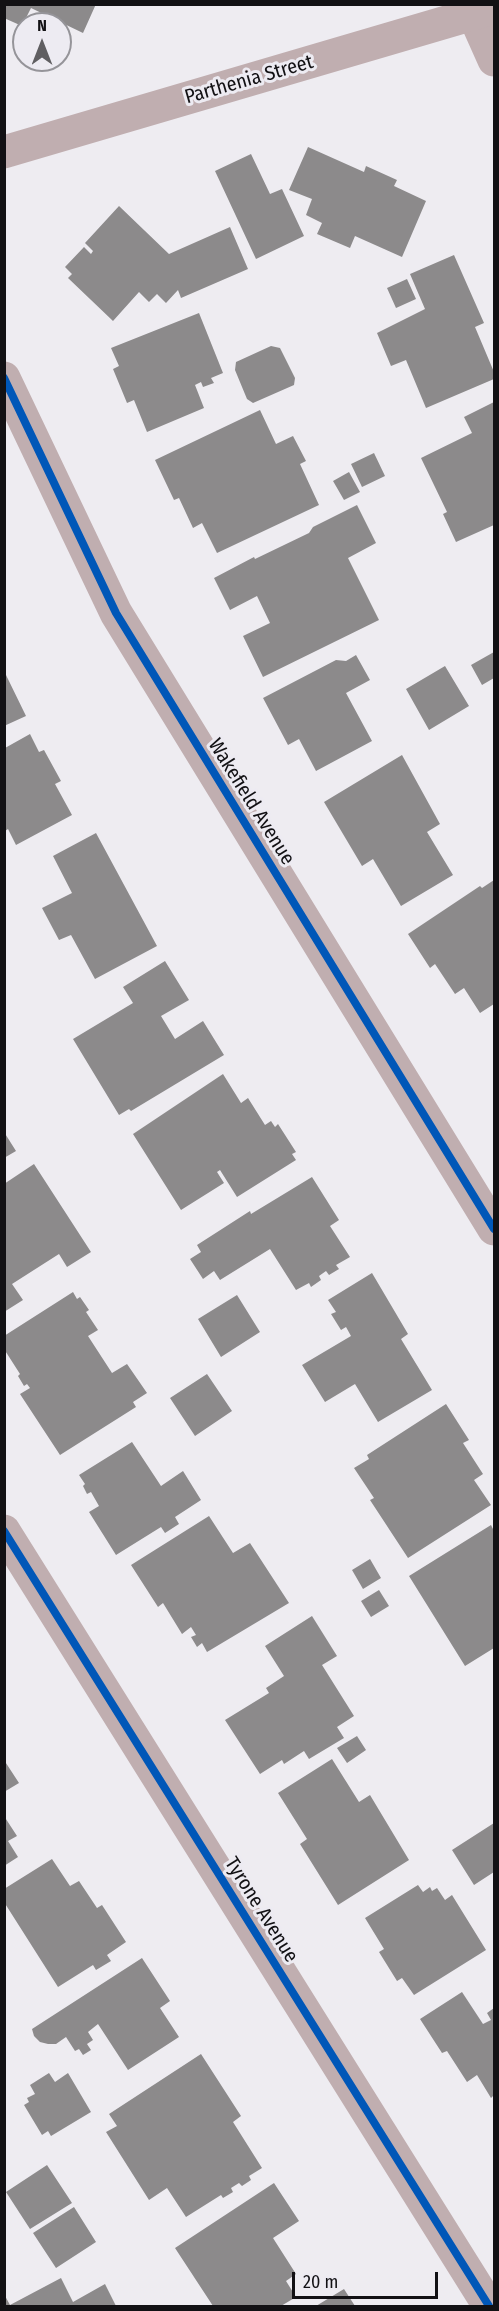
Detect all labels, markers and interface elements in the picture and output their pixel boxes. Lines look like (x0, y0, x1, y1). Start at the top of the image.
north arrow (12, 12, 72, 72)
text: N (37, 16, 47, 35)
street label: Parthenia Street (182, 50, 316, 110)
street label: Wakefield Avenue (203, 734, 299, 870)
street label: Tyrone Avenue (219, 1853, 303, 1967)
scale bar (295, 2260, 440, 2298)
text: 20 m (303, 2271, 338, 2293)

